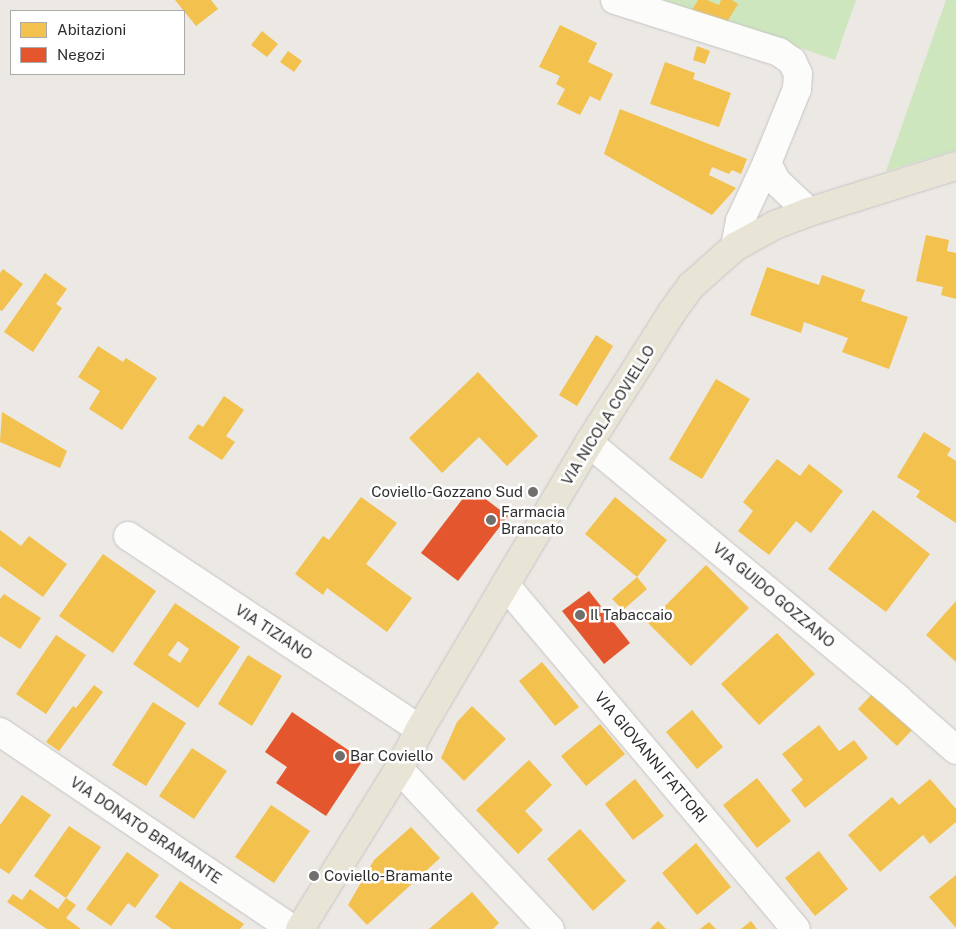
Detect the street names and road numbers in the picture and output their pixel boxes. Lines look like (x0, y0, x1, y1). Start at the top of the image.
street label: VIA NICOLA COVIELLO (558, 342, 658, 488)
street label: VIA GUIDO GOZZANO (709, 539, 839, 651)
street label: VIA TIZIANO (232, 600, 316, 664)
street label: VIA GIOVANNI FATTORI (591, 688, 711, 826)
street label: VIA DONATO BRAMANTE (67, 773, 225, 887)

